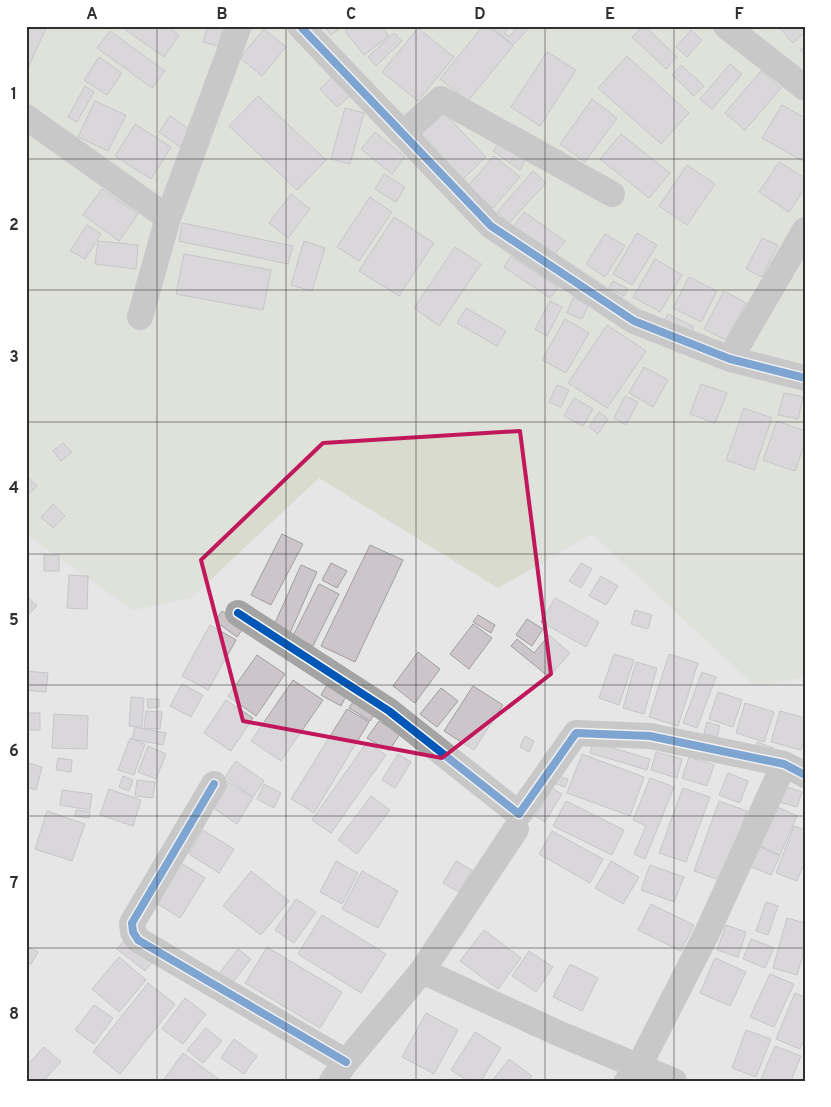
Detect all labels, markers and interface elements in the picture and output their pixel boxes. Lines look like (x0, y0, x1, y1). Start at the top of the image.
text: A (86, 5, 98, 25)
text: B (216, 5, 228, 25)
text: C (346, 5, 356, 25)
text: D (474, 5, 486, 25)
text: E (605, 5, 615, 25)
text: F (734, 5, 744, 25)
text: 1 (11, 85, 17, 105)
text: 2 (9, 216, 19, 236)
text: 3 (9, 348, 19, 368)
text: 4 (9, 479, 19, 499)
text: 5 (9, 611, 19, 631)
text: 6 (9, 742, 19, 762)
text: 7 (10, 874, 18, 894)
text: 8 (9, 1005, 19, 1025)

